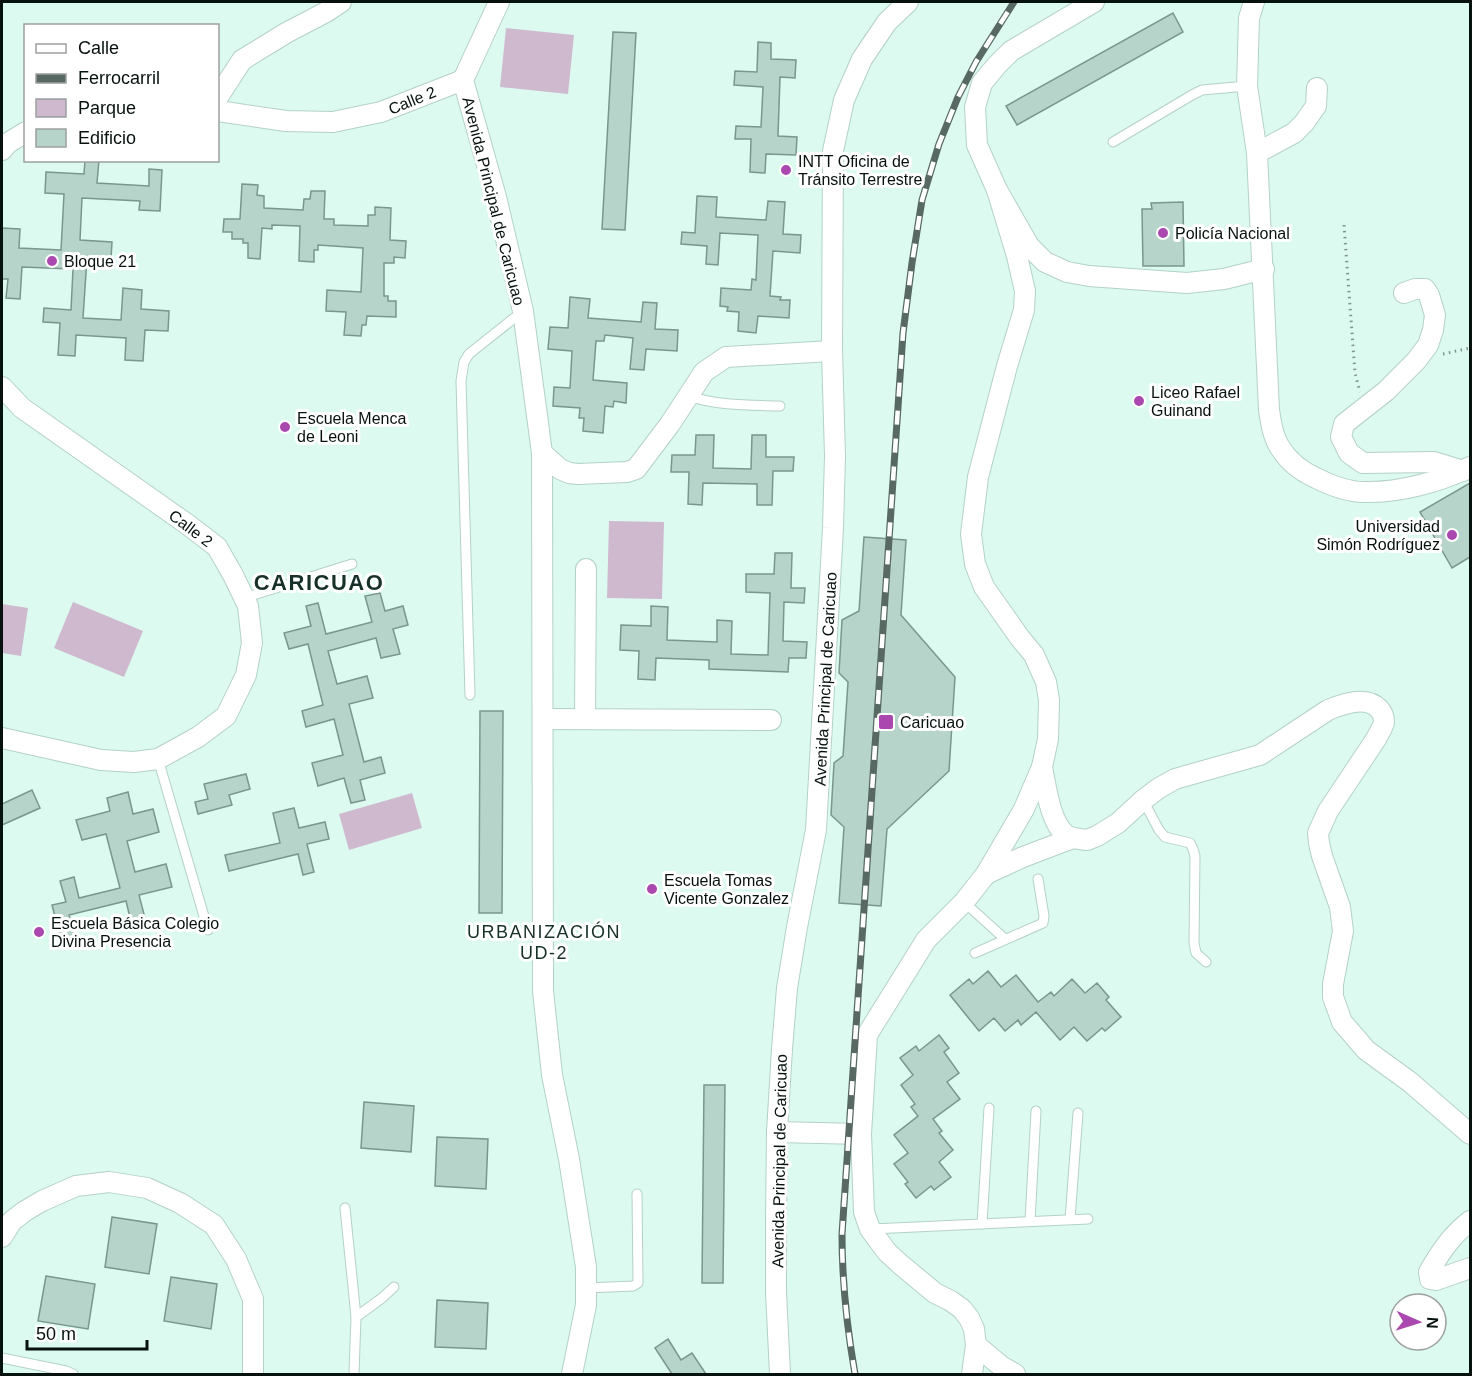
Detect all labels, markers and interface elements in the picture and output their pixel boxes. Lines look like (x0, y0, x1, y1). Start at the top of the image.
legend (24, 24, 219, 162)
text: Calle (78, 38, 119, 58)
text: Ferrocarril (78, 68, 160, 88)
street label: Calle 2 (386, 83, 439, 118)
street label: Avenida Principal de Caricuao (459, 95, 528, 307)
text: Parque (78, 98, 136, 118)
text: Edificio (78, 128, 136, 148)
place label: INTT Oficina de Tránsito Terrestre (798, 153, 923, 188)
marker: INTT Oficina de Tránsito Terrestre (779, 163, 793, 177)
place label: Policía Nacional (1175, 225, 1290, 242)
marker: Policía Nacional (1156, 226, 1170, 240)
place label: Bloque 21 (64, 253, 136, 270)
marker: Bloque 21 (45, 254, 59, 268)
place label: Liceo Rafael Guinand (1151, 384, 1240, 419)
marker: Liceo Rafael Guinand (1132, 394, 1146, 408)
place label: Escuela Menca de Leoni (297, 410, 406, 445)
marker: Escuela Menca de Leoni (278, 420, 292, 434)
street label: Calle 2 (166, 507, 216, 550)
place label: Universidad Simón Rodríguez (1316, 518, 1440, 553)
marker: Universidad Simón Rodríguez (1445, 528, 1459, 542)
district label: CARICUAO (254, 570, 384, 595)
street label: Avenida Principal de Caricuao (811, 572, 840, 786)
marker: Caricuao (877, 713, 895, 731)
place label: Caricuao (900, 714, 964, 731)
place label: Escuela Tomas Vicente Gonzalez (664, 872, 789, 907)
marker: Escuela Tomas Vicente Gonzalez (645, 882, 659, 896)
place label: Escuela Básica Colegio Divina Presencia (51, 915, 219, 950)
district label: URBANIZACIÓN UD-2 (467, 921, 621, 963)
marker: Escuela Básica Colegio Divina Presencia (32, 925, 46, 939)
street label: Avenida Principal de Caricuao (769, 1054, 790, 1268)
north arrow (1388, 1292, 1448, 1352)
scale bar (27, 1313, 147, 1351)
text: N (1424, 1317, 1441, 1329)
text: 50 m (36, 1324, 76, 1344)

